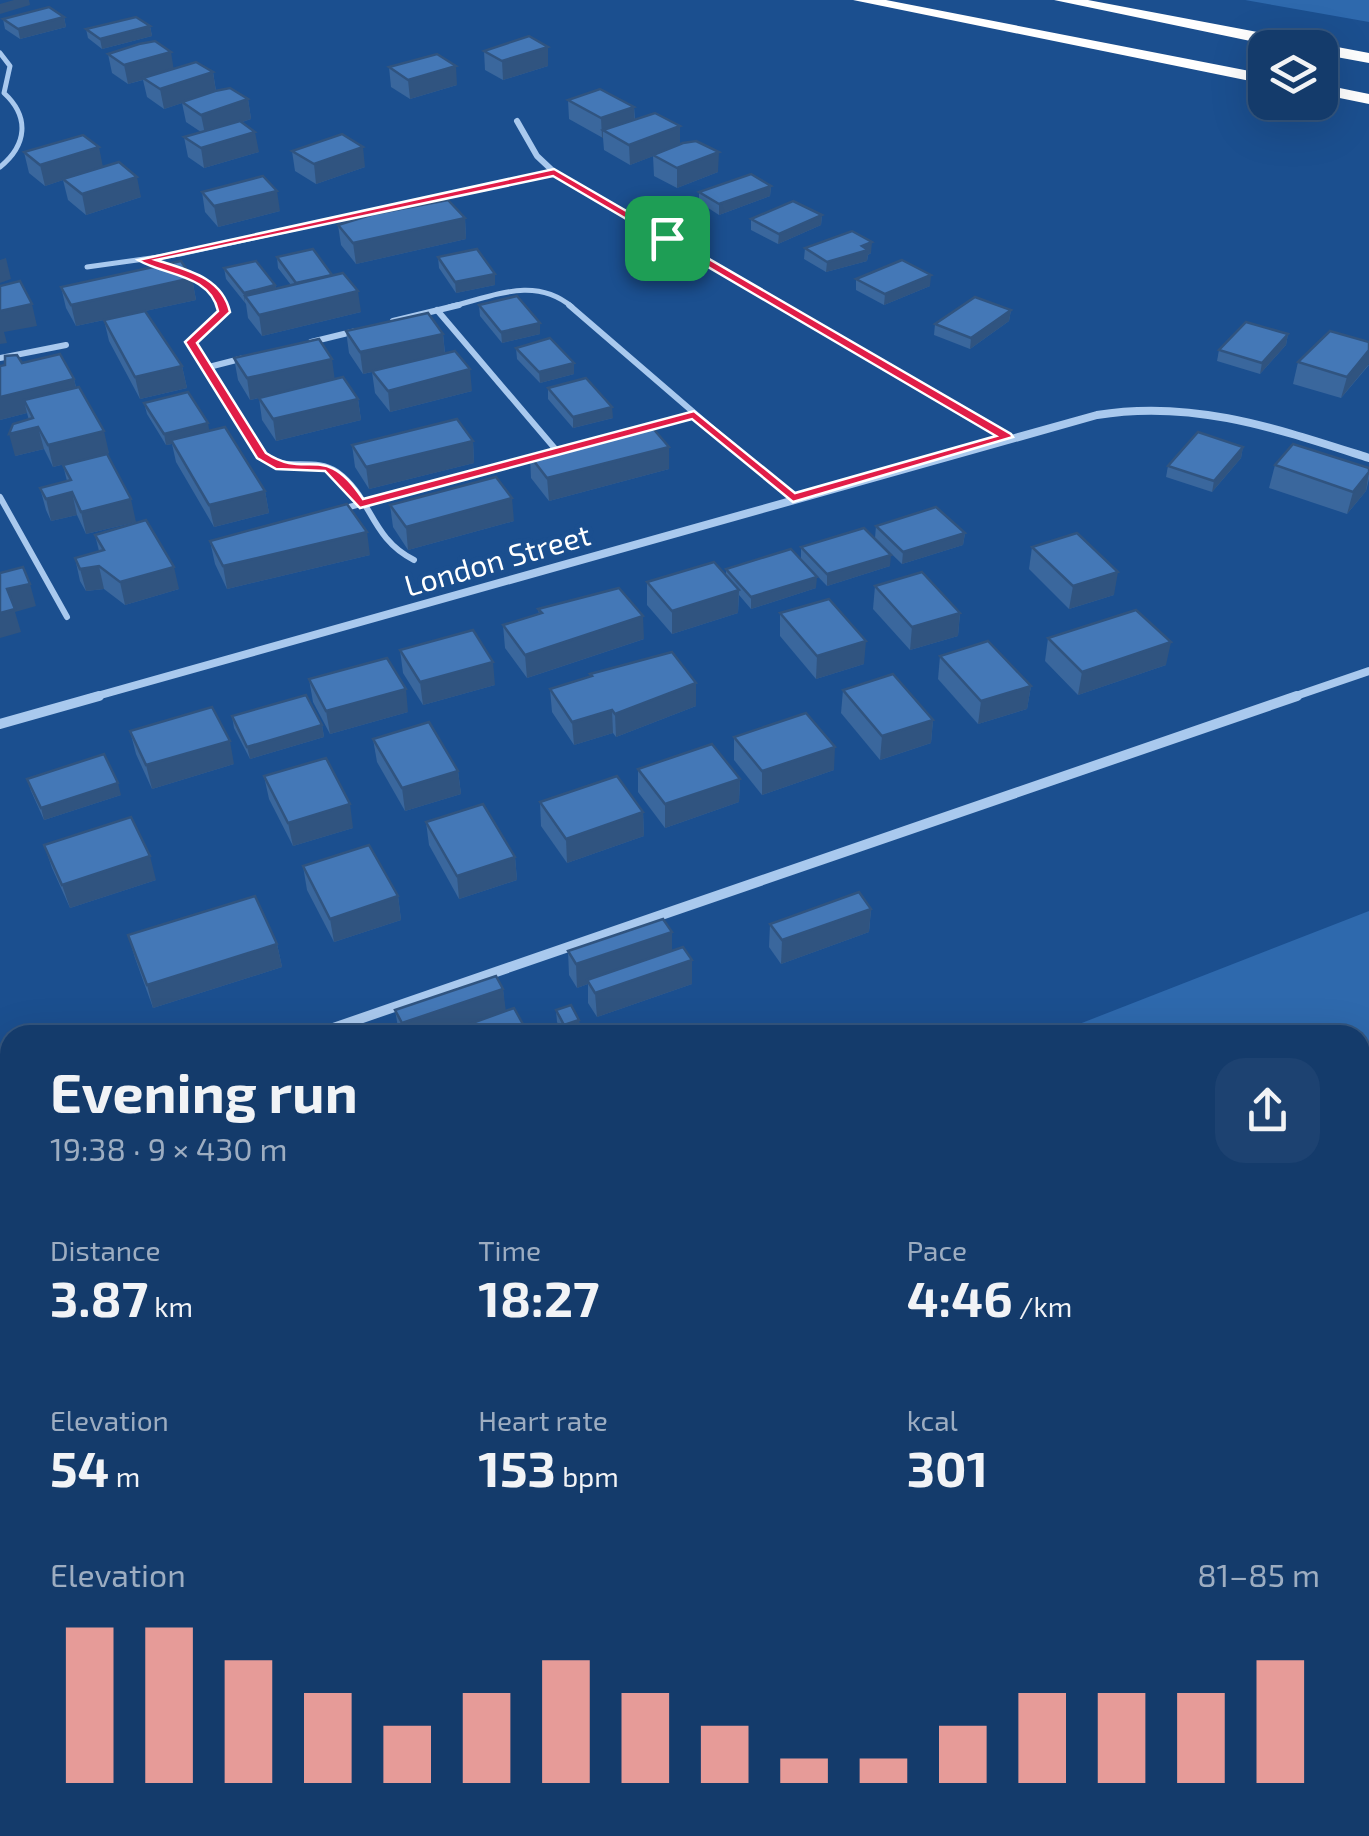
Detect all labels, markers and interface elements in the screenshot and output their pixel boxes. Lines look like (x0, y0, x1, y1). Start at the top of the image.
map controls (1248, 30, 1338, 120)
button: layers (1248, 30, 1338, 120)
pin (625, 196, 710, 281)
icon: arrive (640, 211, 695, 266)
street label: London Street (400, 515, 594, 603)
text: Evening run (50, 1058, 358, 1124)
button: share (1215, 1058, 1320, 1163)
text: 19:38 · 9 × 430 m (50, 1129, 288, 1167)
text: Distance (50, 1233, 161, 1267)
text: Time (478, 1233, 541, 1267)
text: Pace (907, 1233, 967, 1267)
text: 3.87 (50, 1267, 148, 1327)
text: 18:27 (478, 1267, 599, 1327)
text: 4:46 (907, 1267, 1013, 1327)
text: km (148, 1289, 193, 1323)
text: /km (1013, 1289, 1072, 1323)
text: Elevation (50, 1403, 169, 1437)
text: Heart rate (478, 1403, 608, 1437)
text: kcal (907, 1403, 958, 1437)
text: 54 (50, 1437, 109, 1497)
text: 153 (478, 1437, 556, 1497)
text: 301 (907, 1437, 988, 1497)
text: m (109, 1459, 140, 1493)
text: bpm (556, 1459, 619, 1493)
text: Elevation (50, 1555, 186, 1593)
text: 81–85 m (1197, 1555, 1320, 1593)

